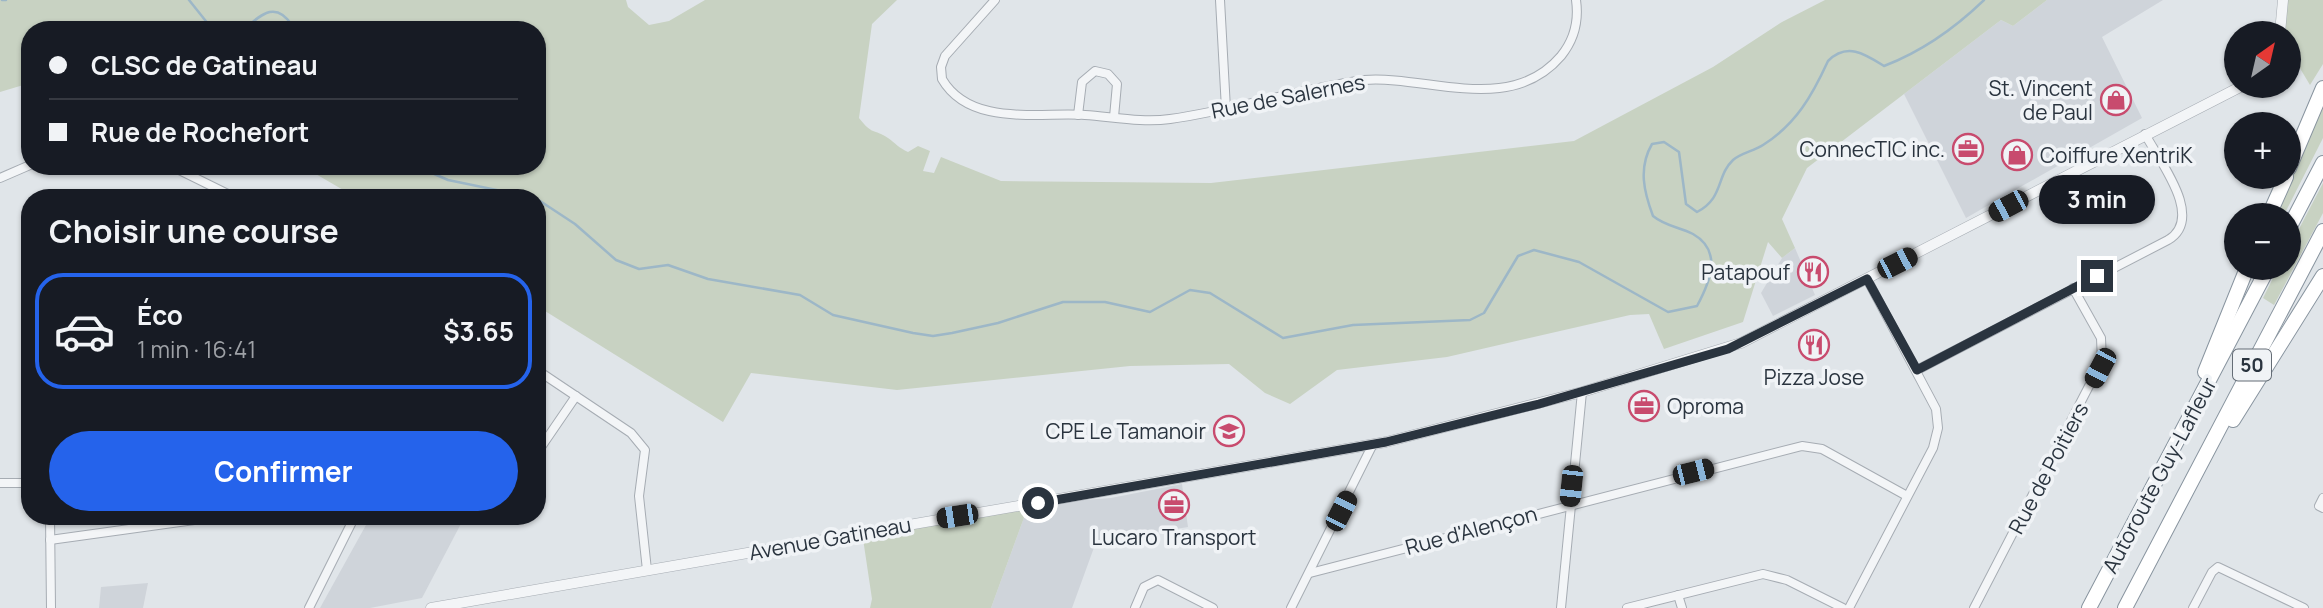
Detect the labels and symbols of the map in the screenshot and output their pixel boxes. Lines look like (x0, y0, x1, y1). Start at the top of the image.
north arrow (2224, 21, 2301, 98)
street label: Rue de Salernes (1209, 67, 1367, 125)
place label: St. Vincent de Paul (1988, 74, 2093, 126)
shop icon: St. Vincent de Paul (2099, 83, 2133, 117)
office icon: ConnecTIC inc. (1951, 132, 1985, 166)
place label: ConnecTIC inc. (1800, 135, 1945, 163)
shop icon: Coiffure XentriK (2000, 138, 2034, 172)
place label: Coiffure XentriK (2040, 141, 2193, 169)
callout: 3 min (2039, 174, 2155, 224)
car (1985, 187, 2032, 225)
car (1874, 244, 1921, 282)
restaurant icon: Patapouf (1796, 255, 1830, 289)
place label: Patapouf (1701, 258, 1791, 286)
route end (2081, 260, 2113, 292)
restaurant icon: Pizza Jose (1797, 328, 1831, 362)
car (2081, 345, 2120, 391)
road number: 50 (2233, 350, 2271, 380)
place label: Pizza Jose (1764, 363, 1864, 391)
street label: Autoroute Guy-Lafleur (2095, 372, 2223, 578)
office icon: Oproma (1627, 389, 1661, 423)
place label: Oproma (1667, 392, 1744, 420)
street label: Rue de Poitiers (2002, 397, 2094, 539)
school or university icon: CPE Le Tamanoir (1212, 414, 1246, 448)
place label: CPE Le Tamanoir (1045, 417, 1206, 445)
car (1671, 457, 1716, 487)
car (1559, 464, 1584, 508)
route start (1022, 487, 1054, 519)
office icon: Lucaro Transport (1157, 488, 1191, 522)
car (1323, 488, 1360, 534)
street label: Rue d'Alençon (1402, 499, 1540, 561)
car (935, 502, 980, 530)
street label: Avenue Gatineau (747, 510, 913, 566)
place label: Lucaro Transport (1091, 523, 1257, 551)

